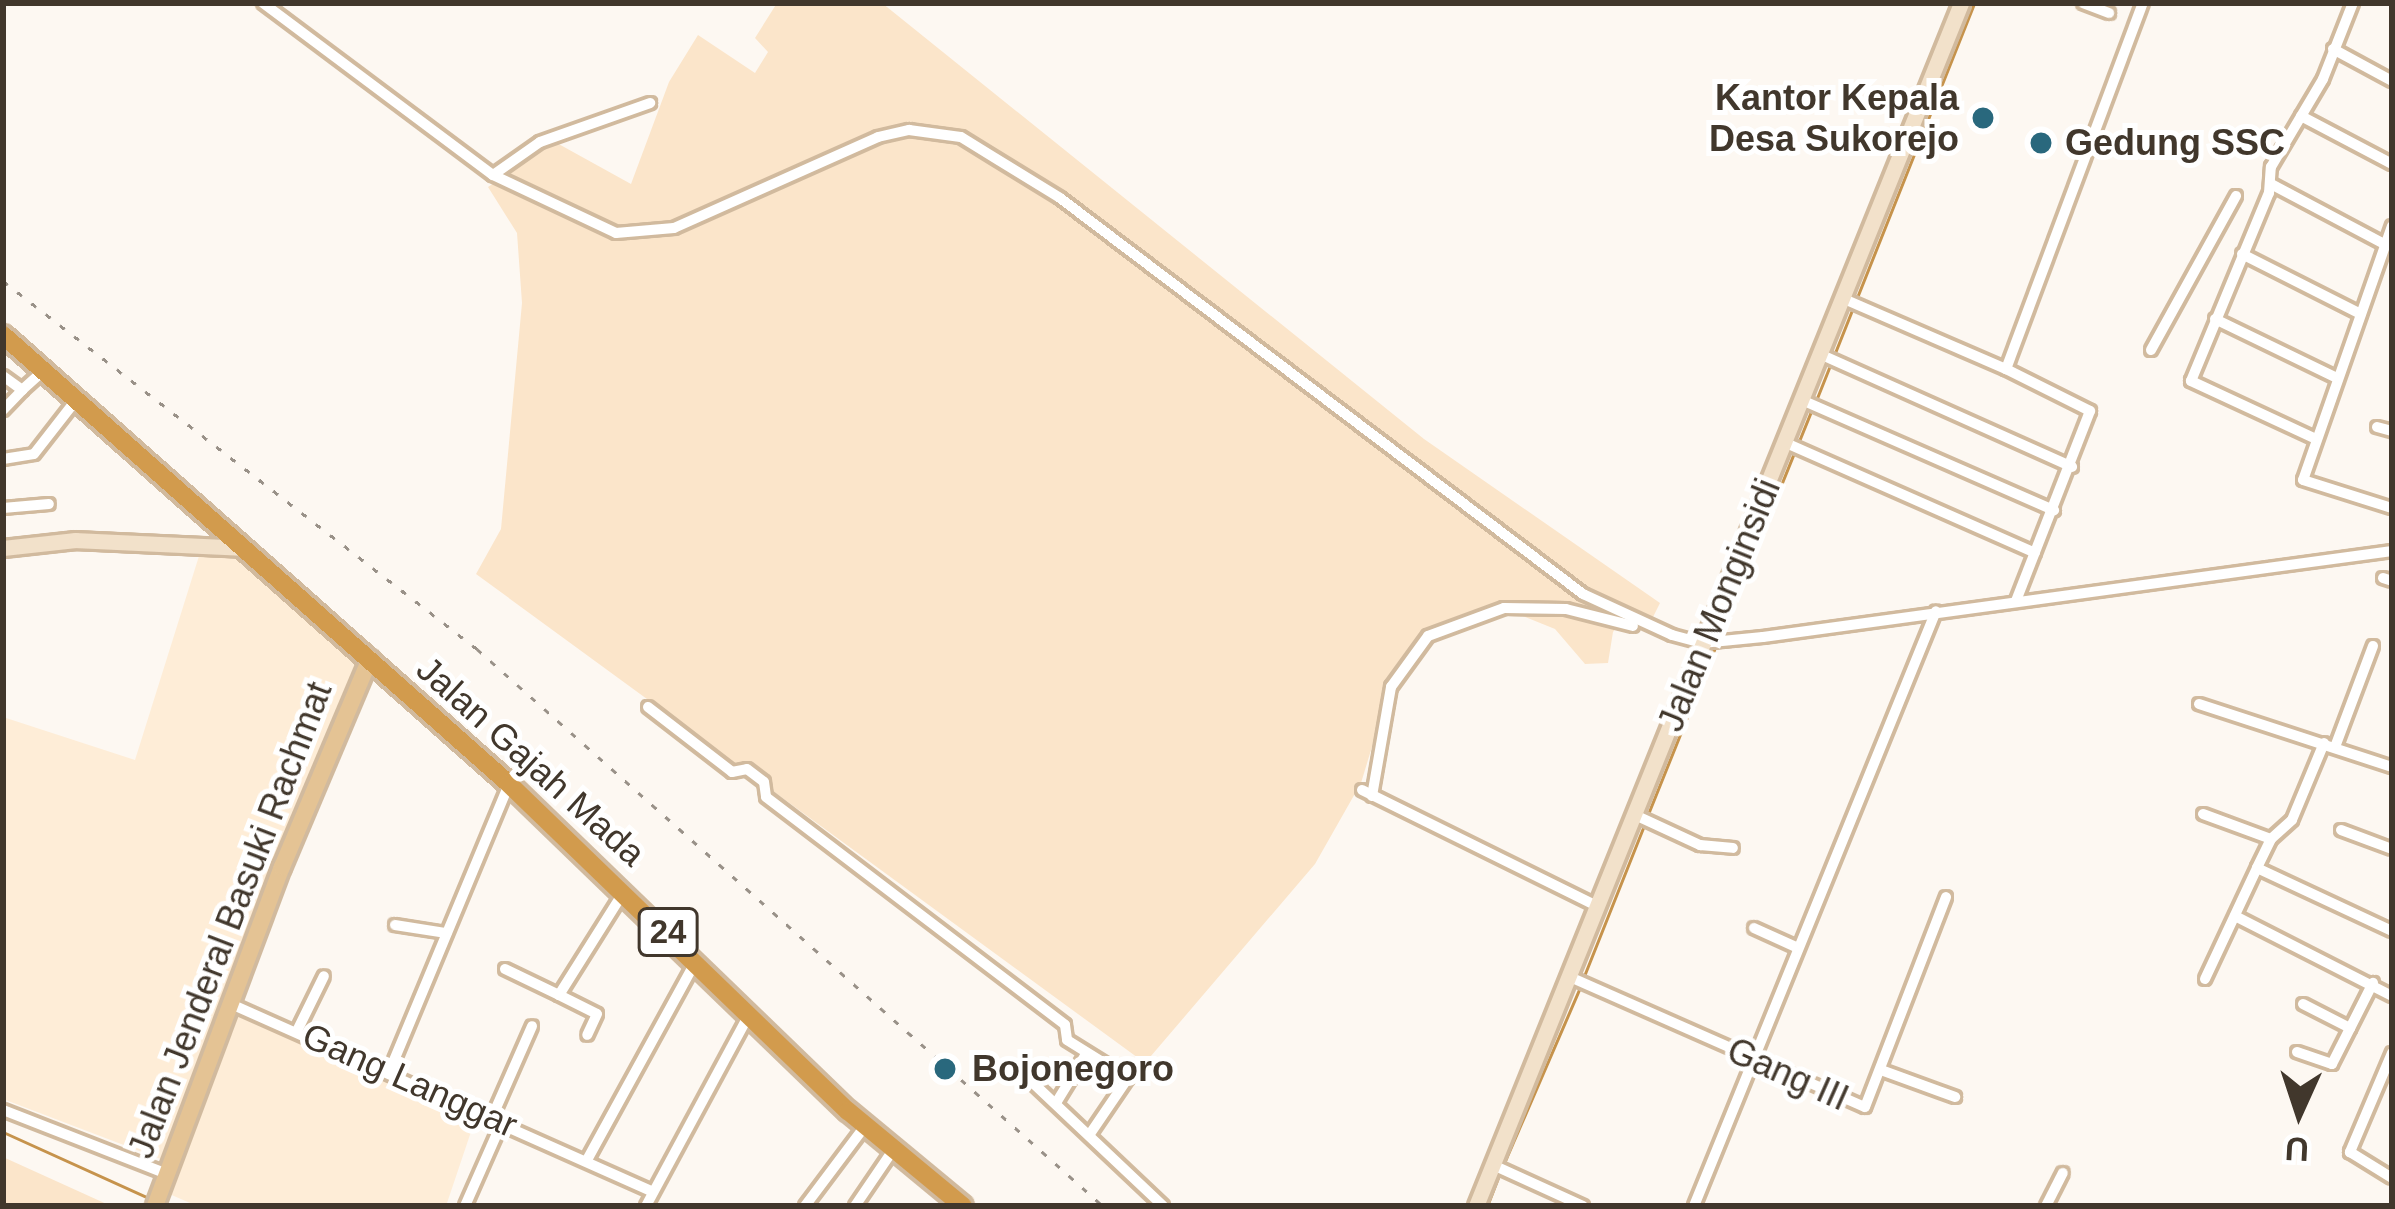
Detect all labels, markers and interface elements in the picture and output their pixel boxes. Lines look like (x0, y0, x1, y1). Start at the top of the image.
place label: Kantor Kepala Desa Sukorejo (1709, 75, 1959, 160)
marker: Kantor Kepala Desa Sukorejo (1970, 105, 1996, 131)
place label: Gedung SSC (2065, 121, 2285, 165)
marker: Gedung SSC (2028, 130, 2054, 156)
street label: Jalan Monginsidi (1649, 473, 1789, 737)
street label: Jalan Gajah Mada (408, 647, 654, 875)
street label: Jalan Jenderal Basuki Rachmat (119, 676, 341, 1164)
road number: 24 (635, 905, 701, 959)
street label: Gang Langgar (296, 1013, 524, 1147)
street label: Gang III (1721, 1028, 1855, 1120)
place label: Bojonegoro (972, 1047, 1174, 1091)
marker: Bojonegoro (929, 1053, 961, 1085)
north arrow (2239, 1053, 2359, 1173)
text: U (2284, 1130, 2310, 1169)

